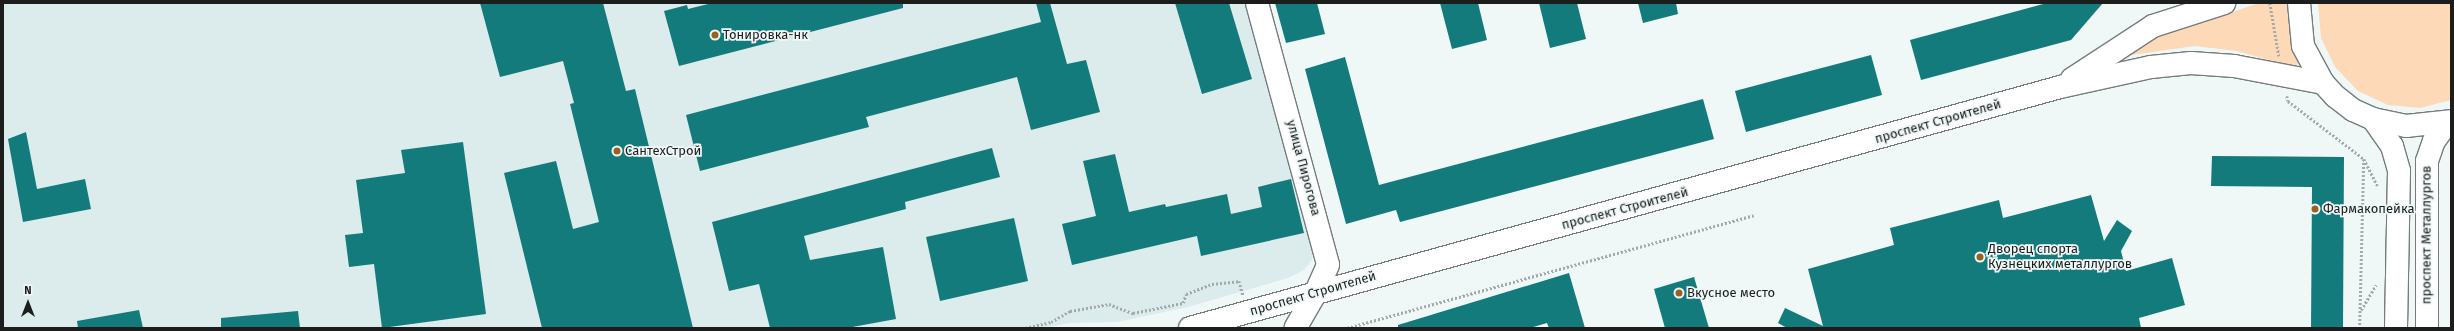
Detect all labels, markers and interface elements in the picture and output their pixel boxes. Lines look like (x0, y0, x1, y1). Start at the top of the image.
place label: Тонировка-нк (723, 27, 808, 43)
marker: Тонировка-нк (710, 30, 720, 40)
street label: проспект Строителей (1873, 97, 2003, 147)
street label: улица Пирогова (1283, 118, 1323, 218)
place label: СантехСтрой (625, 143, 701, 159)
marker: СантехСтрой (612, 146, 622, 156)
street label: проспект Металлургов (2419, 166, 2435, 304)
street label: проспект Строителей (1560, 185, 1690, 233)
place label: Фармакопейка (2323, 201, 2415, 217)
marker: Фармакопейка (2310, 204, 2320, 214)
place label: Дворец спорта Кузнецких металлургов (1988, 242, 2132, 273)
marker: Дворец спорта Кузнецких металлургов (1975, 252, 1985, 262)
street label: проспект Строителей (1248, 269, 1378, 319)
north arrow (8, 283, 48, 323)
text: N (24, 284, 32, 297)
place label: Вкусное место (1687, 285, 1775, 301)
marker: Вкусное место (1674, 288, 1684, 298)

